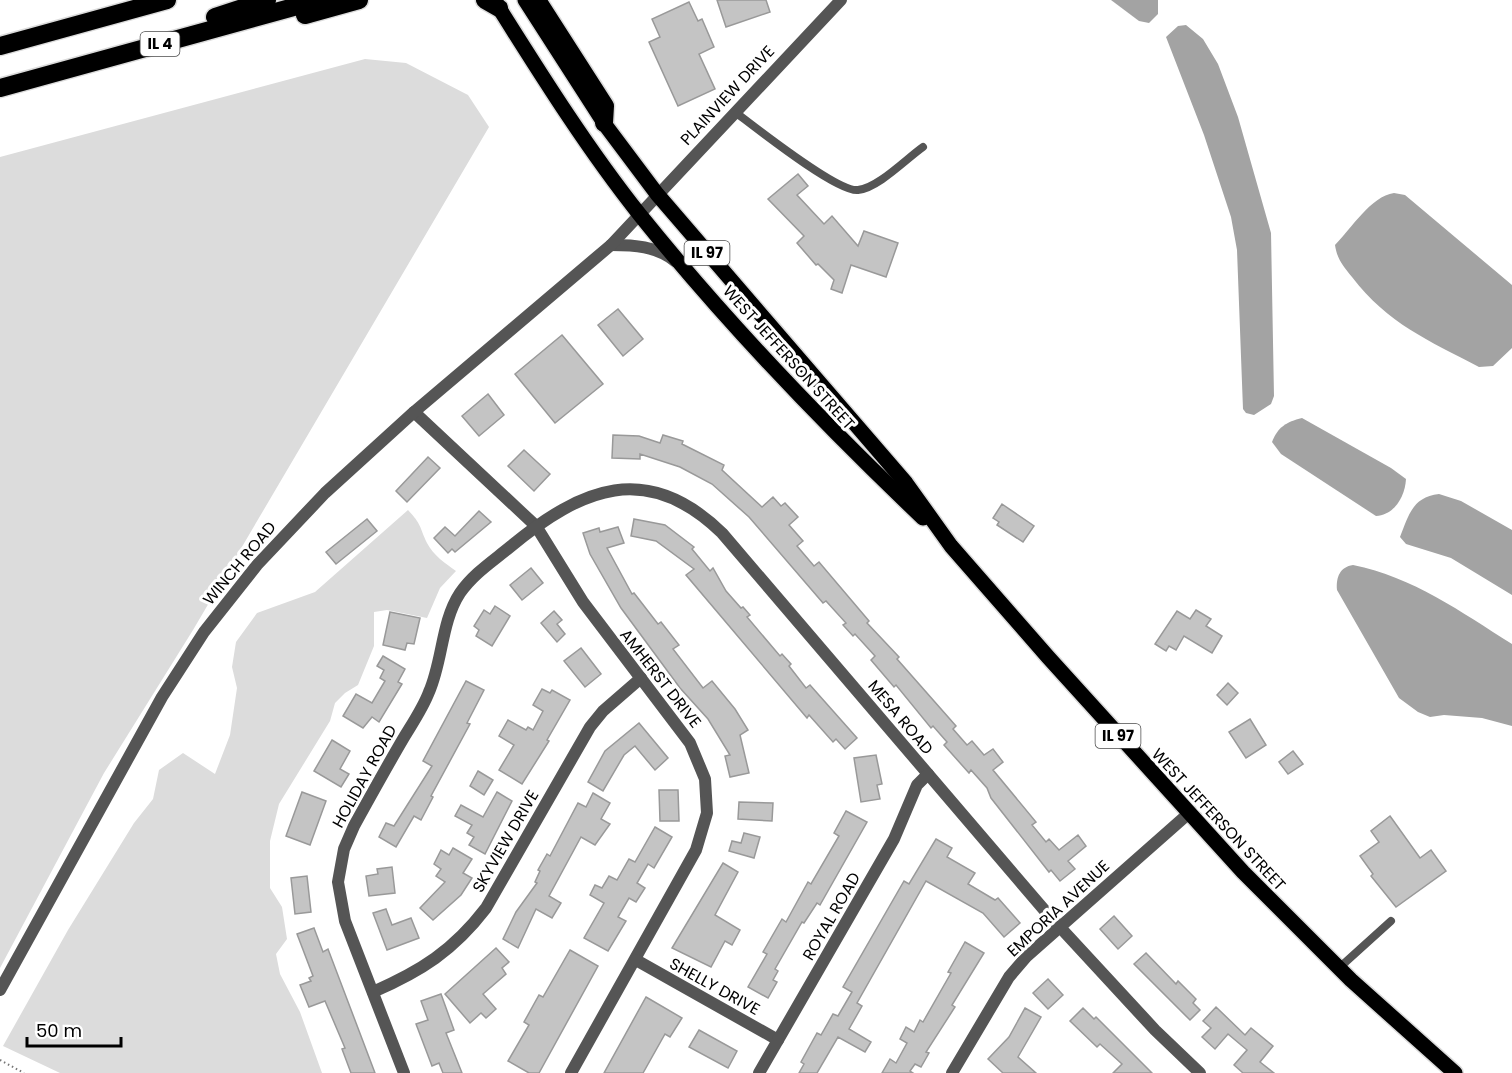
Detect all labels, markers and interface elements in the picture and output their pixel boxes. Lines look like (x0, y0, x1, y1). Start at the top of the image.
road number: IL 4 (140, 32, 180, 56)
street label: PLAINVIEW DRIVE (675, 40, 780, 150)
road number: IL 97 (684, 241, 730, 265)
street label: WEST JEFFERSON STREET (717, 280, 860, 435)
street label: WINCH ROAD (198, 517, 281, 610)
street label: AMHERST DRIVE (615, 624, 707, 733)
street label: MESA ROAD (863, 675, 939, 760)
street label: HOLIDAY ROAD (327, 721, 402, 832)
road number: IL 97 (1096, 724, 1140, 748)
street label: WEST JEFFERSON STREET (1146, 743, 1291, 896)
street label: SKYVIEW DRIVE (467, 786, 544, 897)
street label: EMPORIA AVENUE (1002, 855, 1115, 962)
street label: ROYAL ROAD (797, 868, 866, 964)
street label: SHELLY DRIVE (665, 952, 764, 1021)
scale bar (27, 1010, 122, 1048)
text: 50 m (36, 1018, 82, 1043)

